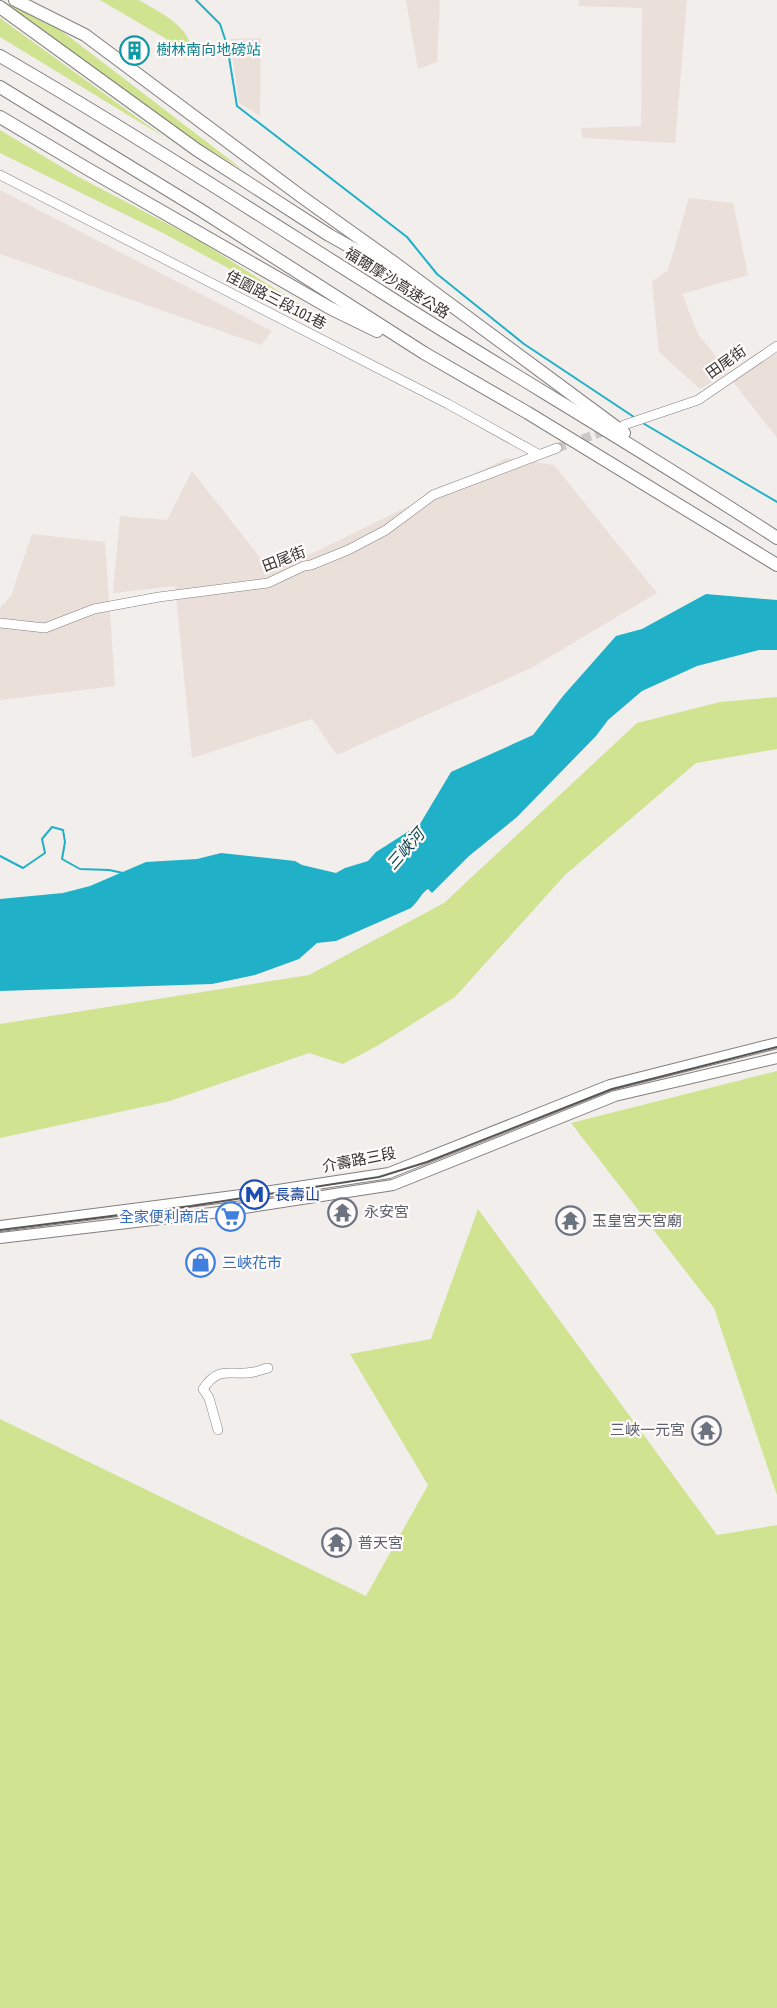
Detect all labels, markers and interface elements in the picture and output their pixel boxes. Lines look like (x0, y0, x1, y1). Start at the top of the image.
building icon: 樹林南向地磅站 (119, 34, 151, 66)
place label: 樹林南向地磅站 (156, 39, 261, 60)
street label: 福爾摩沙高速公路 (341, 242, 454, 323)
street label: 佳園路三段101巷 (222, 265, 330, 334)
street label: 田尾街 (701, 340, 750, 383)
street label: 田尾街 (259, 541, 309, 576)
water label: 三峽河 (381, 821, 431, 874)
street label: 介壽路三段 (320, 1142, 398, 1177)
metro station icon: 長壽山 (238, 1179, 270, 1211)
place label: 長壽山 (275, 1184, 320, 1205)
temple icon: 永安宮 (327, 1196, 359, 1228)
supermarket icon: 全家便利商店 (214, 1201, 246, 1233)
place label: 永安宮 (364, 1201, 409, 1222)
temple icon: 玉皇宮天宮廟 (555, 1205, 587, 1237)
place label: 全家便利商店 (119, 1206, 209, 1227)
place label: 玉皇宮天宮廟 (592, 1210, 682, 1231)
shop icon: 三峽花市 (185, 1247, 217, 1279)
place label: 三峽花市 (222, 1252, 282, 1273)
temple icon: 三峽一元宮 (690, 1414, 722, 1446)
place label: 三峽一元宮 (610, 1419, 685, 1440)
temple icon: 普天宮 (321, 1527, 353, 1559)
place label: 普天宮 (358, 1532, 403, 1553)

